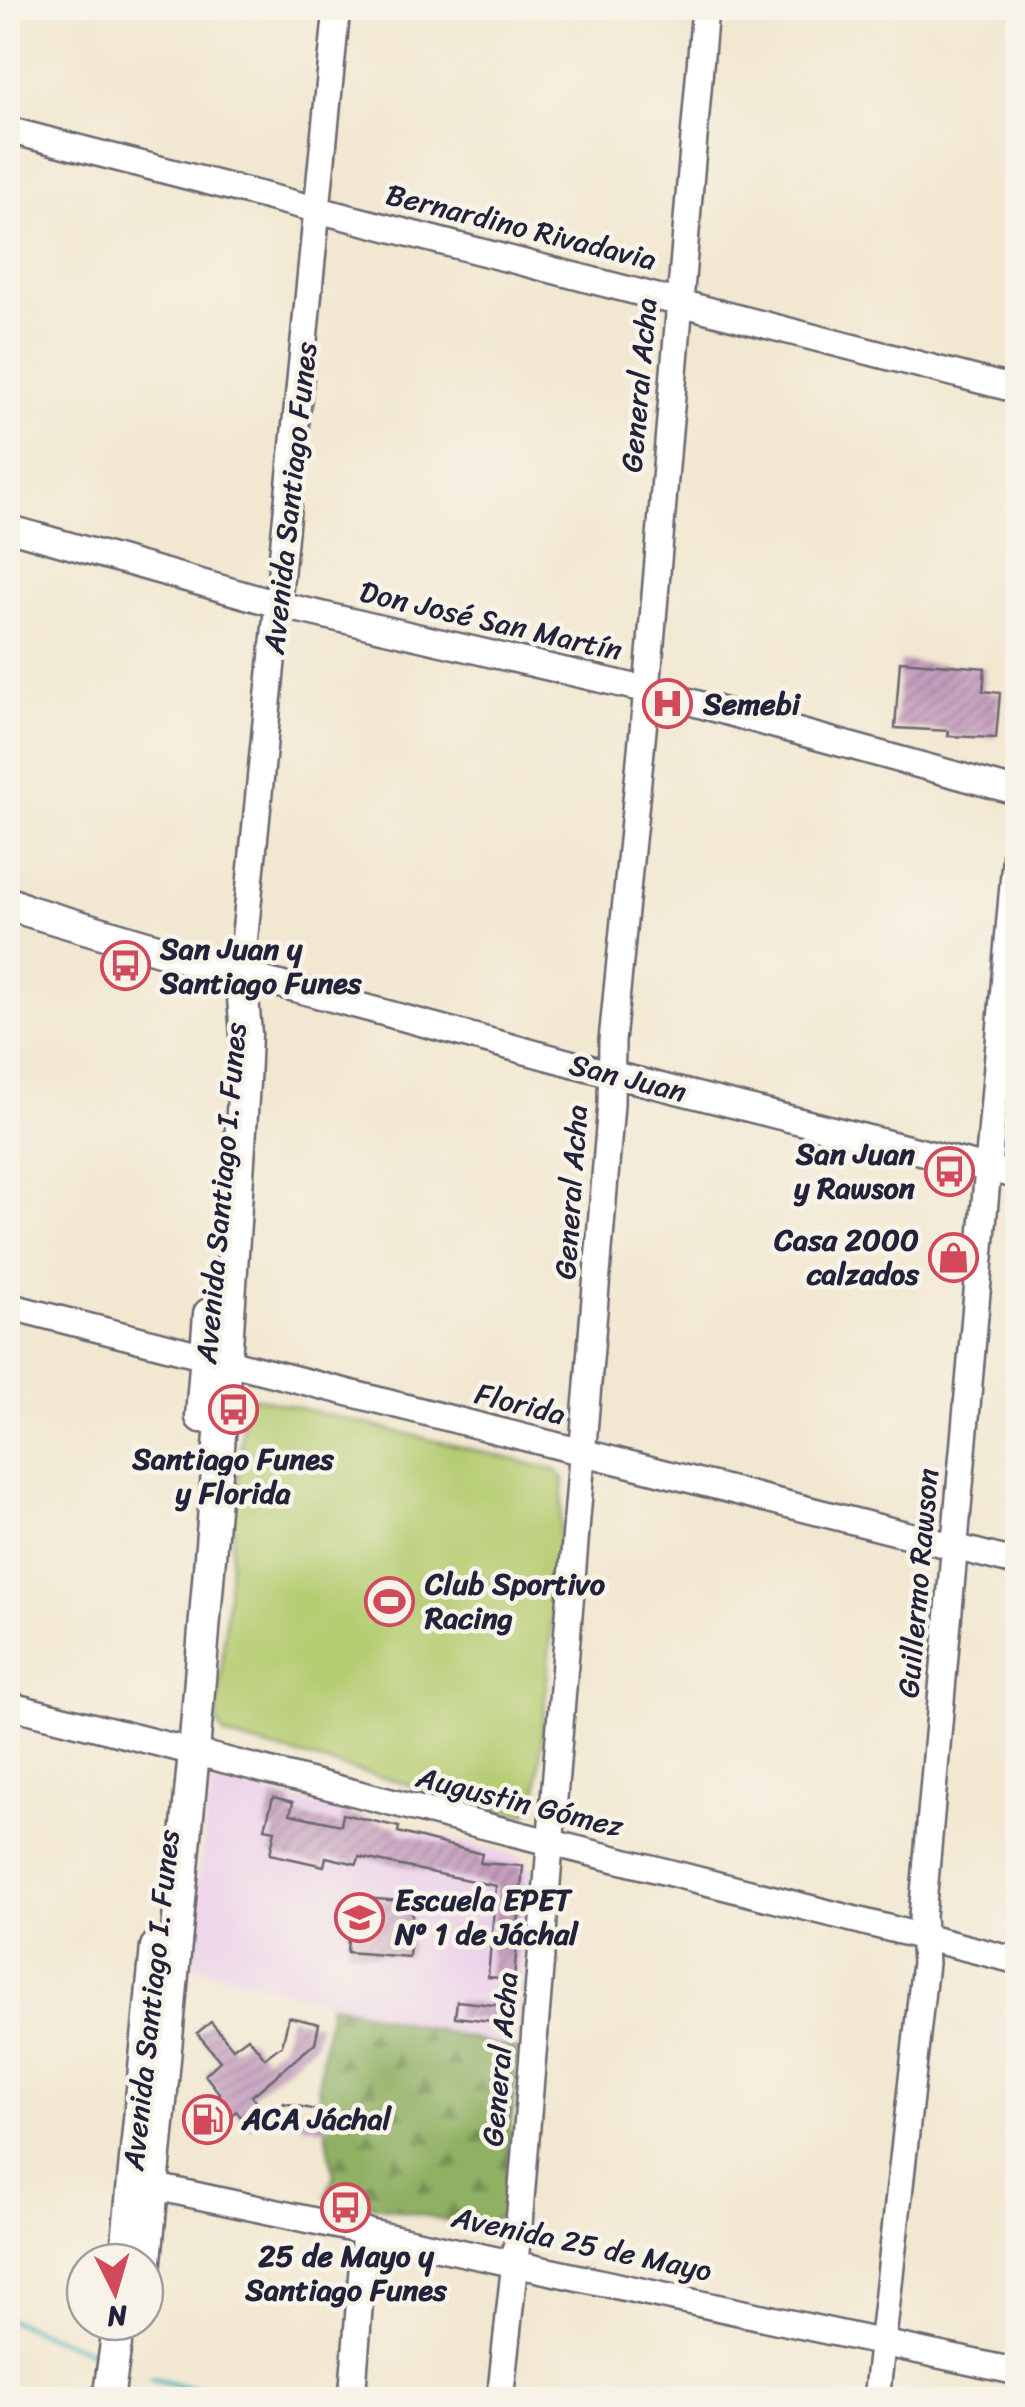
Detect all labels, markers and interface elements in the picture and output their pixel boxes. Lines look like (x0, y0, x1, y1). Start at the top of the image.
street label: Bernardino Rivadavia (380, 167, 662, 287)
street label: General Acha (604, 296, 674, 474)
street label: Avenida Santiago Funes (247, 339, 333, 658)
street label: Don José San Martín (354, 565, 628, 677)
place label: Semebi (702, 677, 802, 731)
hospital icon: Semebi (642, 678, 694, 730)
place label: San Juan y Santiago Funes (159, 922, 363, 1010)
bus stop icon: San Juan y Santiago Funes (99, 940, 151, 992)
street label: Avenida Santiago I. Funes (179, 1020, 263, 1367)
street label: San Juan (564, 1037, 692, 1119)
street label: General Acha (538, 1103, 604, 1281)
place label: San Juan y Rawson (793, 1127, 916, 1215)
bus stop icon: San Juan y Rawson (924, 1145, 976, 1197)
place label: Casa 2000 calzados (773, 1213, 920, 1301)
shop icon: Casa 2000 calzados (928, 1231, 980, 1283)
street label: Florida (469, 1367, 571, 1441)
bus stop icon: Santiago Funes y Florida (207, 1384, 259, 1436)
place label: Santiago Funes y Florida (131, 1432, 335, 1520)
street label: Guillermo Rawson (881, 1466, 955, 1700)
place label: Club Sportivo Racing (424, 1557, 606, 1645)
sports icon: Club Sportivo Racing (364, 1575, 416, 1627)
street label: Augustin Gómez (410, 1750, 630, 1854)
street label: Avenida Santiago I. Funes (106, 1827, 196, 2174)
place label: Escuela EPET Nº 1 de Jáchal (394, 1873, 579, 1961)
school or university icon: Escuela EPET Nº 1 de Jáchal (334, 1891, 386, 1943)
street label: General Acha (465, 1970, 535, 2148)
place label: ACA Jáchal (240, 2092, 393, 2146)
fuel station icon: ACA Jáchal (181, 2093, 233, 2145)
bus stop icon: 25 de Mayo y Santiago Funes (320, 2181, 372, 2233)
street label: Avenida 25 de Mayo (446, 2190, 717, 2298)
place label: 25 de Mayo y Santiago Funes (244, 2229, 448, 2317)
north arrow (65, 2242, 165, 2342)
text: N (105, 2291, 130, 2342)

